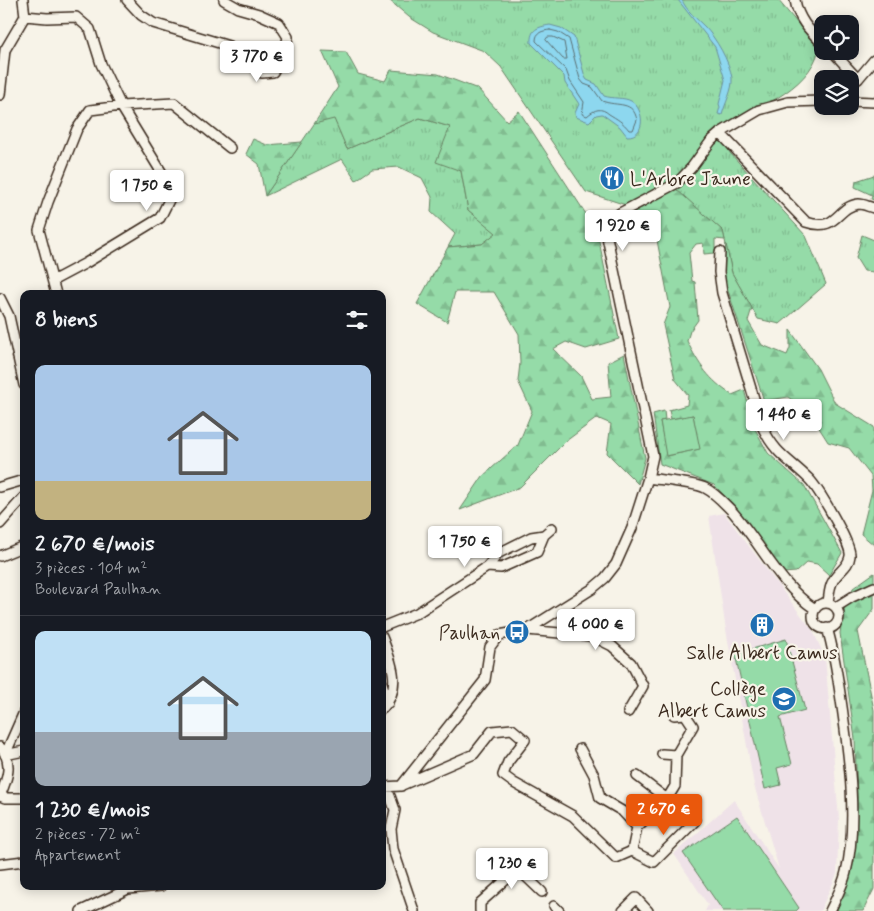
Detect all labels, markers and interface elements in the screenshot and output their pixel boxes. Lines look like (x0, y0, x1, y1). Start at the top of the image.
map controls (814, 15, 859, 115)
button: locate (814, 15, 859, 60)
pin: 3 770 € (211, 41, 303, 83)
text: 3 770 € (231, 46, 283, 67)
button: layers (814, 70, 859, 115)
restaurant icon: L'Arbre Jaune (599, 165, 625, 191)
place label: L'Arbre Jaune (630, 167, 751, 192)
pin: 1 750 € (101, 170, 193, 212)
text: 1 750 € (121, 175, 173, 196)
pin: 1 920 € (577, 210, 669, 252)
text: 1 920 € (596, 215, 650, 236)
text: 8 biens (35, 306, 97, 334)
icon: filters (343, 306, 371, 334)
icon: home (158, 398, 248, 488)
pin: 1 440 € (738, 398, 830, 441)
text: 1 440 € (757, 404, 811, 425)
pin: 1 750 € (419, 526, 511, 568)
text: 2 670 €/mois (35, 530, 155, 558)
text: 1 750 € (439, 531, 491, 552)
text: 3 pièces · 104 m² (35, 558, 147, 579)
text: Boulevard Paulhan (35, 579, 161, 600)
pin: 4 000 € (550, 608, 642, 651)
building icon: Salle Albert Camus (749, 612, 775, 638)
text: 4 000 € (568, 614, 624, 635)
bus stop icon: Paulhan (504, 619, 530, 645)
place label: Paulhan (439, 621, 500, 646)
place label: Salle Albert Camus (686, 641, 838, 666)
icon: home (158, 663, 248, 753)
place label: Collège Albert Camus (658, 677, 766, 724)
school or university icon: Collège Albert Camus (771, 686, 797, 712)
pin: 2 670 € (618, 794, 710, 836)
text: 1 230 €/mois (35, 796, 150, 824)
text: 2 670 € (637, 799, 691, 820)
text: 2 pièces · 72 m² (35, 824, 141, 845)
text: Appartement (35, 845, 121, 866)
pin: 1 230 € (466, 848, 558, 890)
text: 1 230 € (487, 853, 537, 874)

